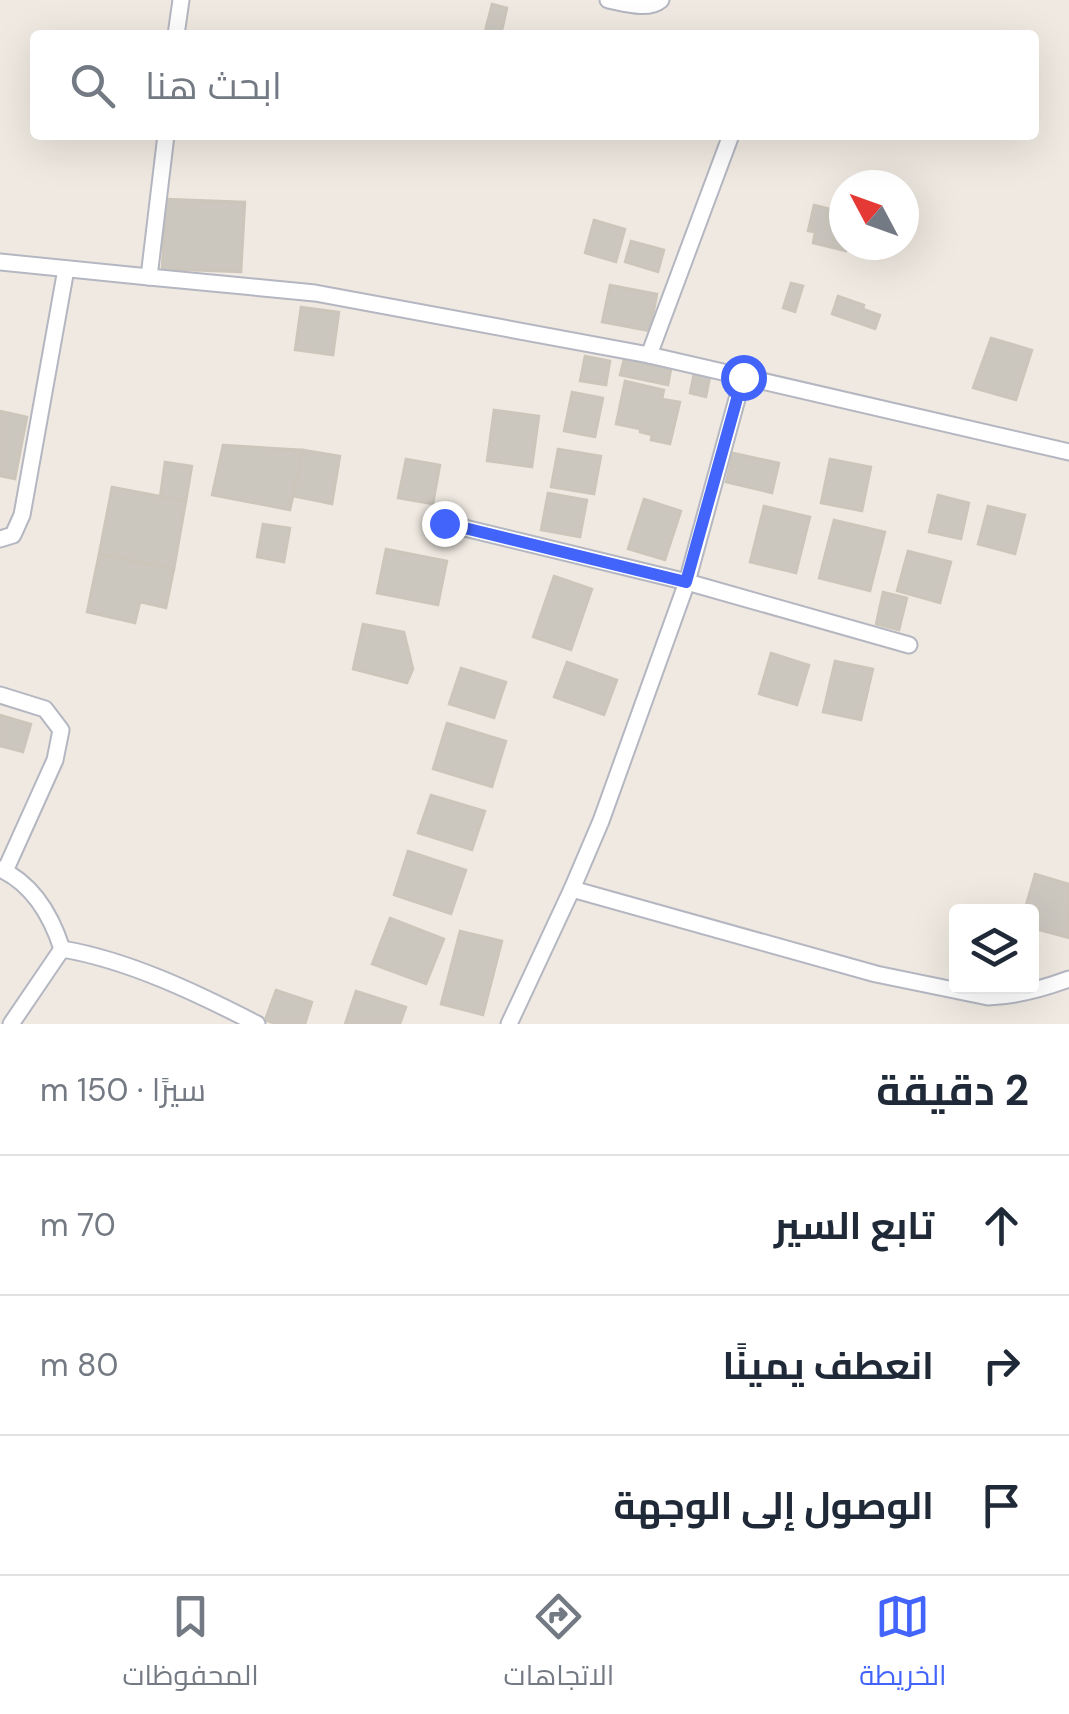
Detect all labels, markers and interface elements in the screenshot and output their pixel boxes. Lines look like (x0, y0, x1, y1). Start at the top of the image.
search box (30, 30, 1039, 140)
icon: search (65, 58, 120, 113)
text: ابحث هنا (145, 61, 282, 111)
north arrow (829, 170, 919, 260)
route start (721, 355, 767, 401)
route end (422, 501, 468, 547)
map controls (949, 904, 1039, 994)
button: layers (949, 904, 1039, 994)
text: 2 دقيقة (876, 1063, 1029, 1118)
text: سيرًا · 150 m (40, 1069, 206, 1111)
icon: ahead (974, 1198, 1029, 1253)
text: تابع السير (774, 1201, 934, 1251)
text: 70 m (40, 1204, 116, 1246)
icon: right (974, 1338, 1029, 1393)
text: انعطف يمينًا (722, 1341, 934, 1391)
text: 80 m (40, 1344, 118, 1386)
icon: arrive (974, 1478, 1029, 1533)
text: الوصول إلى الوجهة (613, 1481, 934, 1531)
tab: المحفوظات (122, 1589, 259, 1701)
tab: الاتجاهات (504, 1589, 614, 1701)
tab: الخريطة (859, 1589, 947, 1701)

